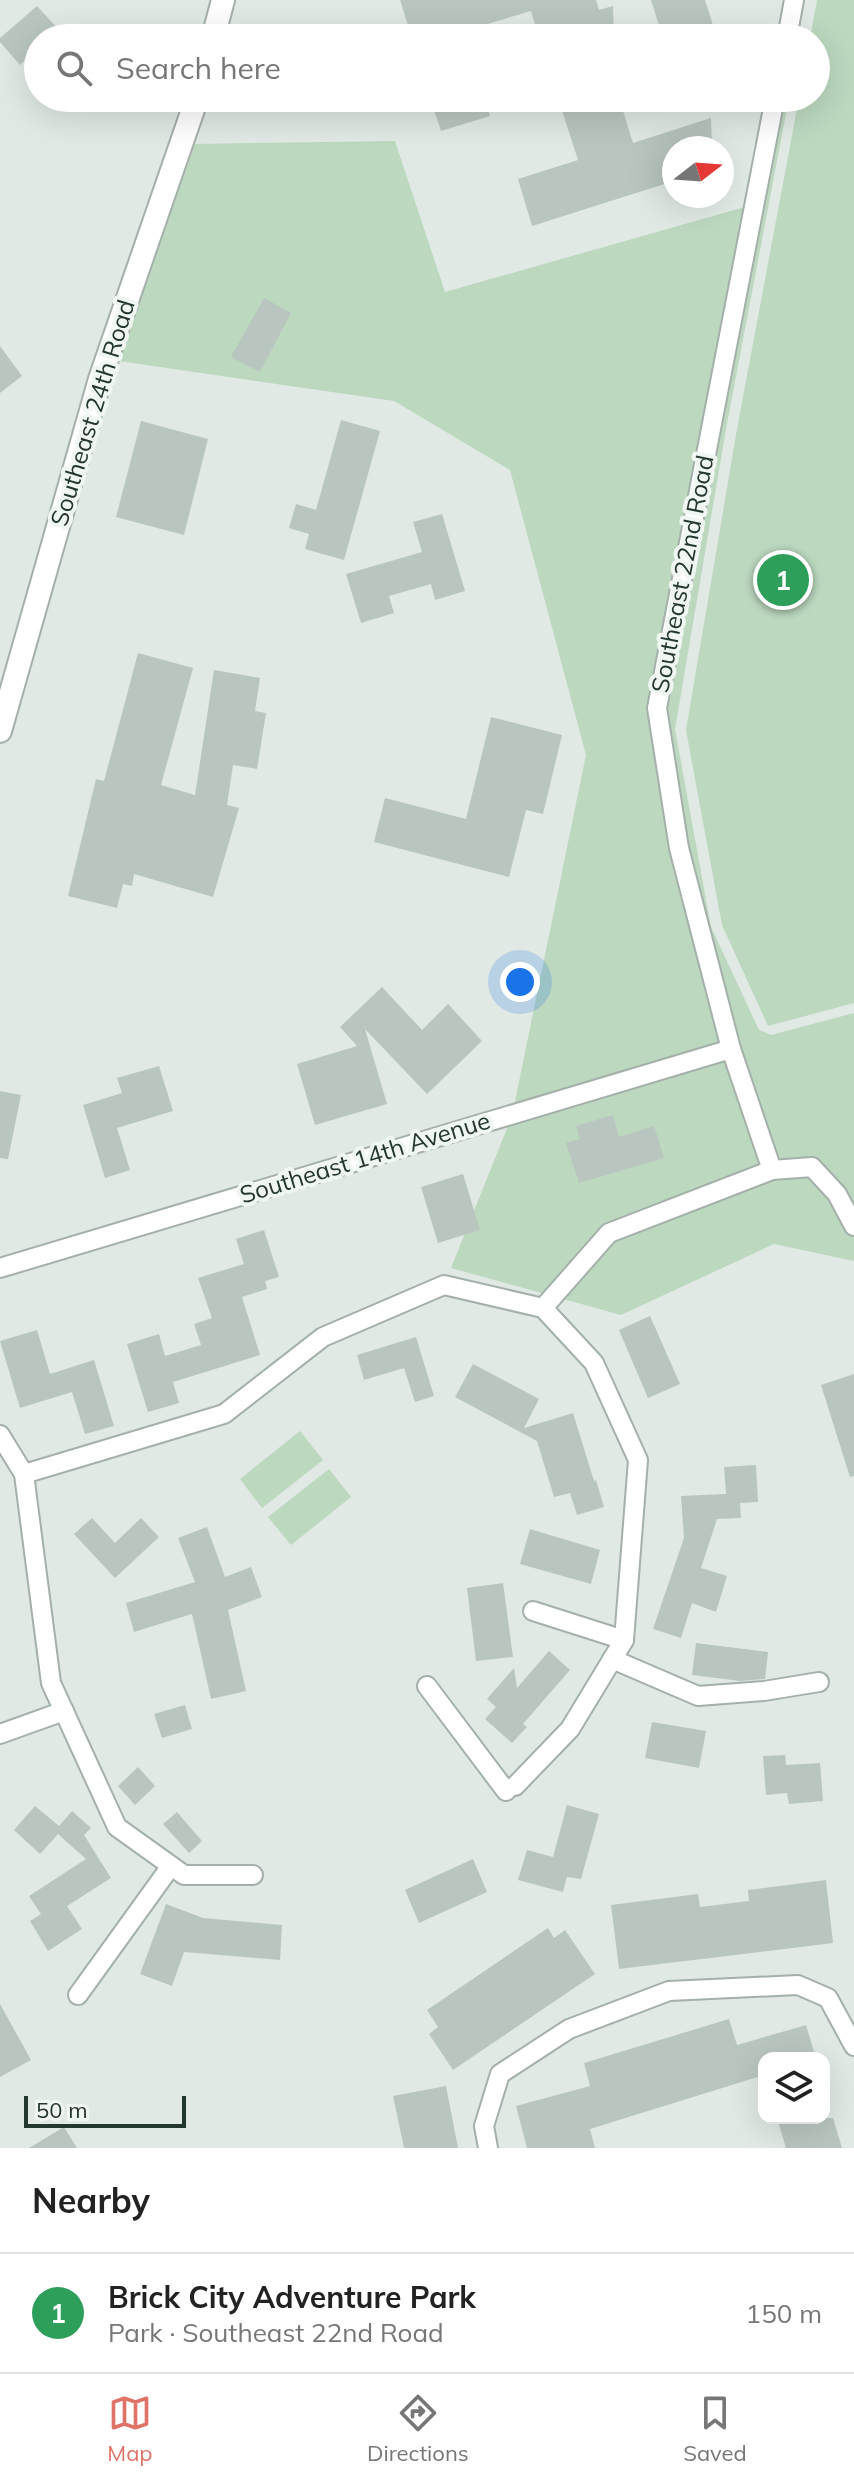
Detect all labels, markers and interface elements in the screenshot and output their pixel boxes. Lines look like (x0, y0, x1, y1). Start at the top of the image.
search box (24, 24, 830, 112)
icon: search (52, 46, 96, 90)
text: Search here (116, 49, 281, 87)
north arrow (662, 136, 734, 208)
street label: Southeast 24th Road (43, 296, 141, 530)
street label: Southeast 22nd Road (644, 453, 720, 695)
pin: 1 (757, 550, 809, 610)
your location (500, 962, 540, 1002)
street label: Southeast 14th Avenue (236, 1105, 493, 1209)
map controls (758, 2052, 830, 2124)
button: layers (758, 2052, 830, 2124)
scale bar (24, 2092, 186, 2128)
text: 50 m (36, 2096, 87, 2124)
text: Nearby (32, 2179, 150, 2222)
text: Brick City Adventure Park (108, 2278, 476, 2316)
text: 1 (50, 2297, 66, 2330)
text: 150 m (746, 2297, 822, 2330)
text: Park · Southeast 22nd Road (108, 2316, 444, 2349)
tab: Map (107, 2391, 153, 2467)
tab: Directions (367, 2391, 469, 2467)
tab: Saved (683, 2391, 747, 2467)

